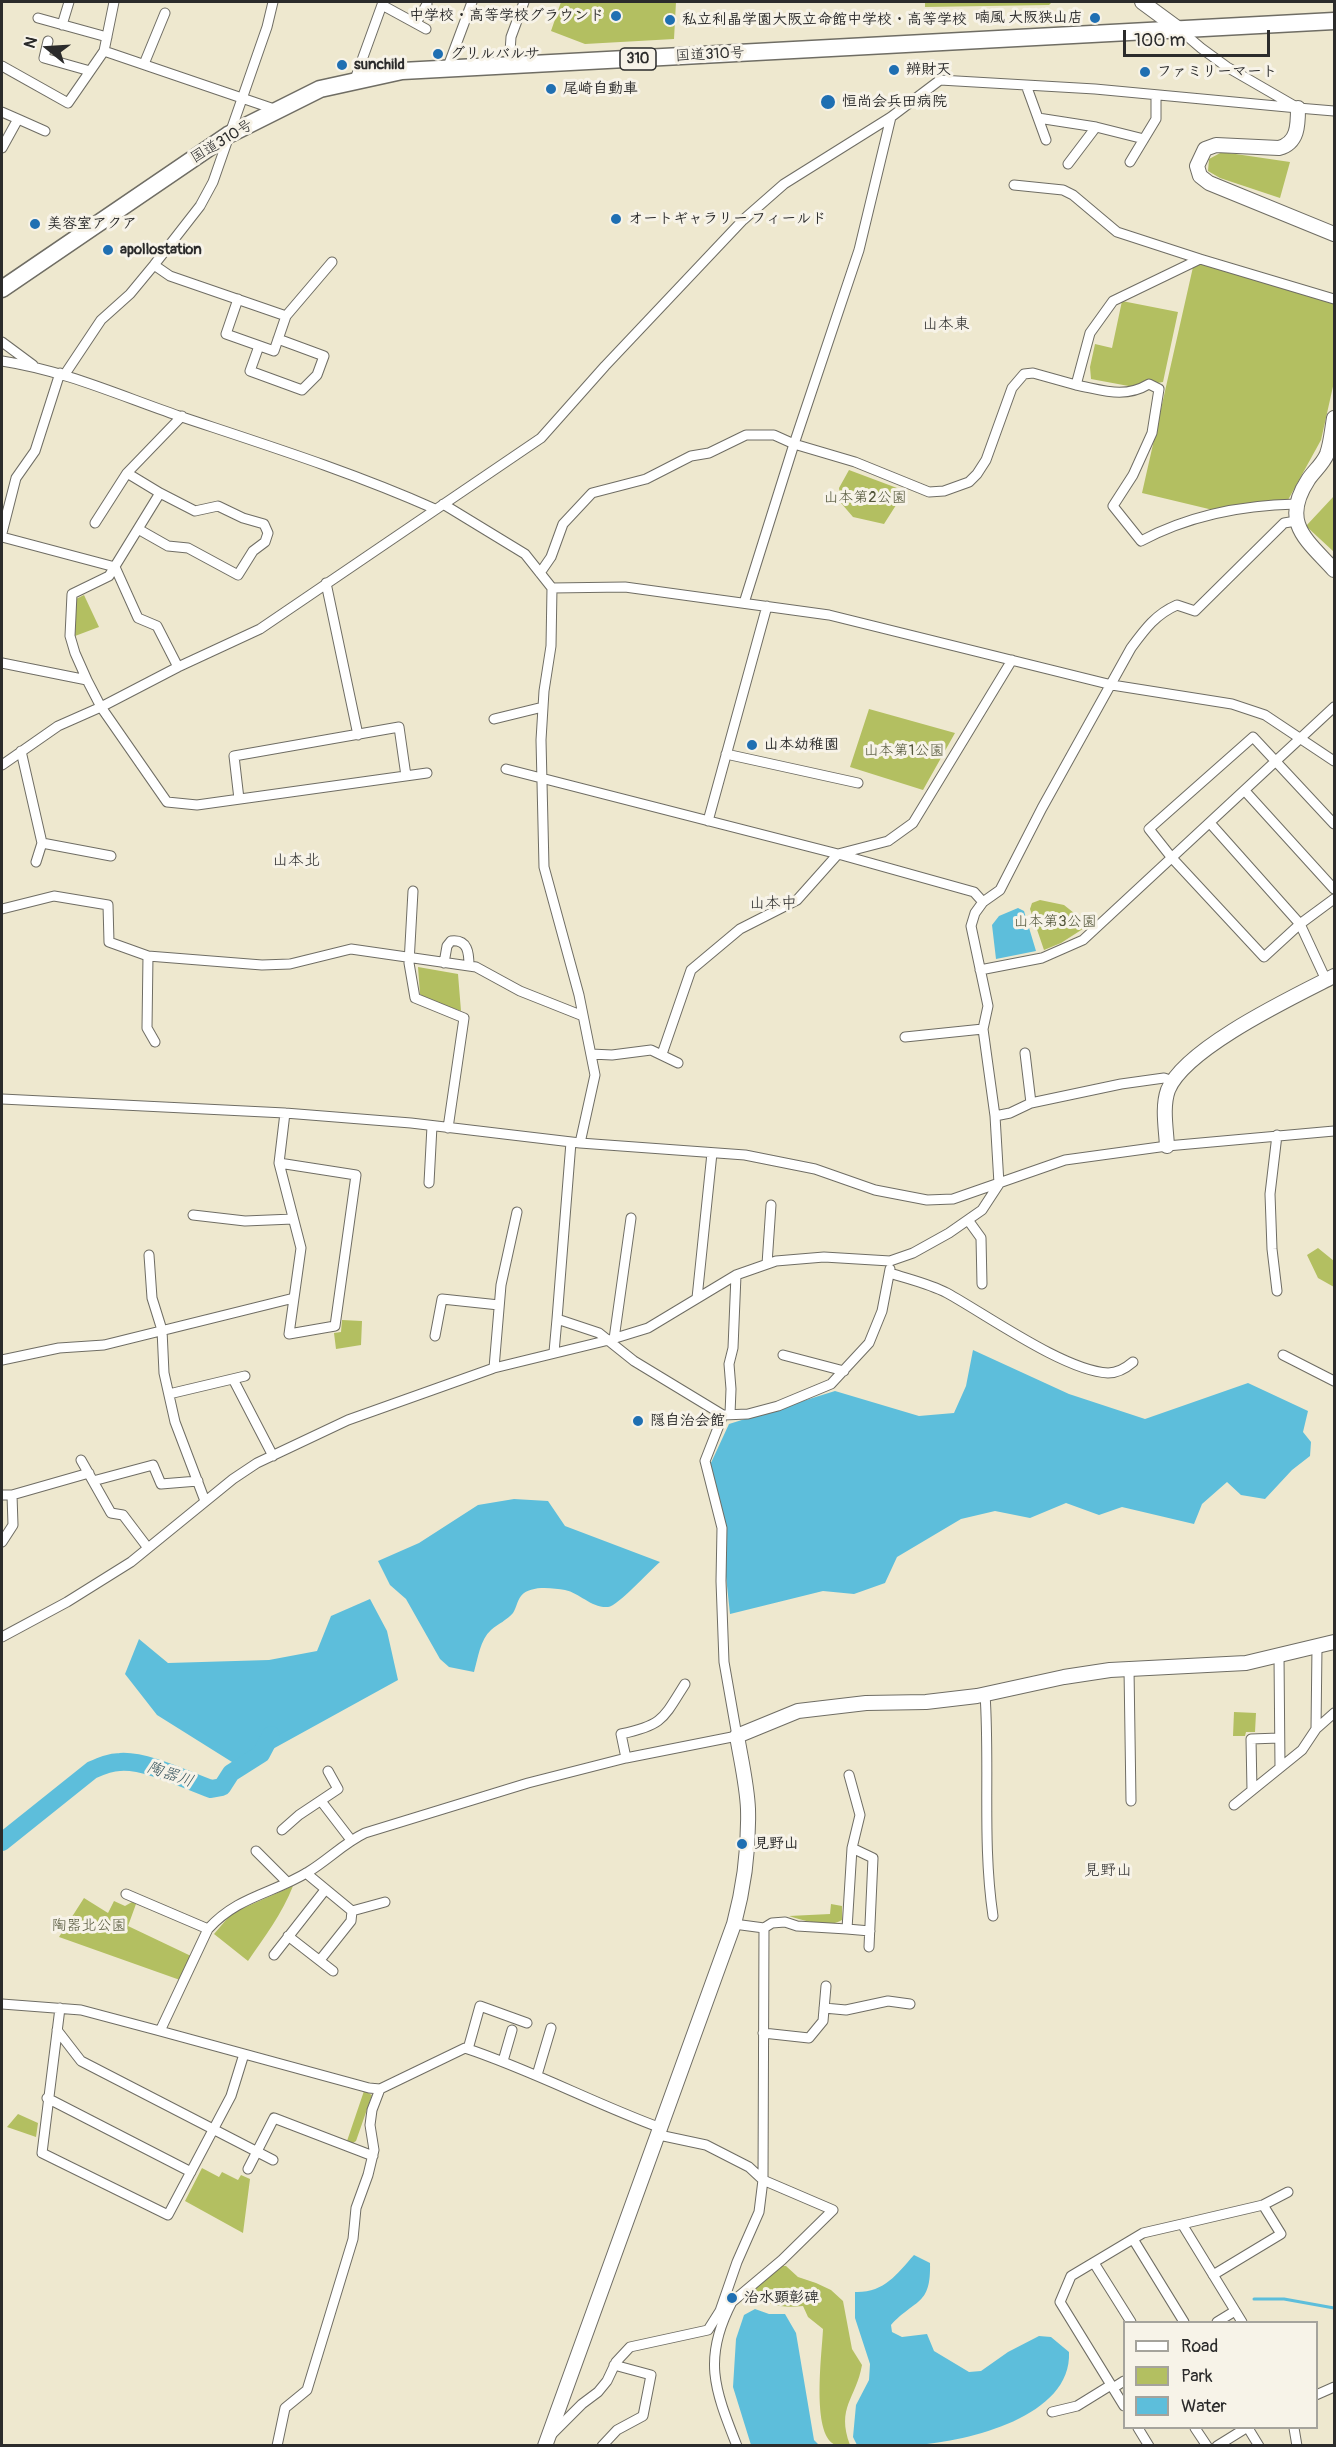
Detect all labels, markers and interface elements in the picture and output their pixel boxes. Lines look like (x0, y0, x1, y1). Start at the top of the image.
place label: 中学校・高等学校グラウンド (409, 7, 604, 25)
marker: 中学校・高等学校グラウンド (609, 9, 623, 23)
place label: 喃風 大阪狭山店 (975, 9, 1083, 27)
place label: 私立利晶学園大阪立命館中学校・高等学校 (682, 11, 967, 29)
marker: 喃風 大阪狭山店 (1088, 11, 1102, 25)
marker: 私立利晶学園大阪立命館中学校・高等学校 (663, 13, 677, 27)
north arrow (18, 18, 78, 78)
scale bar (1126, 18, 1273, 56)
text: 100 m (1134, 29, 1186, 52)
text: N (20, 34, 42, 51)
street label: 国道310号 (675, 44, 745, 66)
place label: グリルバルサ (450, 45, 540, 63)
marker: グリルバルサ (431, 47, 445, 61)
road number: 310 (620, 48, 656, 70)
place label: sunchild (354, 56, 405, 74)
marker: sunchild (335, 58, 349, 72)
place label: 辨財天 (906, 61, 951, 79)
marker: 辨財天 (887, 63, 901, 77)
place label: ファミリーマート (1157, 63, 1277, 81)
marker: ファミリーマート (1138, 65, 1152, 79)
place label: 尾崎自動車 (563, 80, 638, 98)
marker: 尾崎自動車 (544, 82, 558, 96)
marker: 恒尚会兵田病院 (819, 93, 837, 111)
place label: 恒尚会兵田病院 (842, 93, 947, 111)
street label: 国道310号 (188, 116, 256, 168)
place label: オートギャラリー フィールド (628, 210, 826, 228)
marker: オートギャラリー フィールド (609, 212, 623, 226)
place label: 美容室アクア (47, 215, 137, 233)
marker: 美容室アクア (28, 217, 42, 231)
place label: apollostation (120, 241, 202, 259)
marker: apollostation (101, 243, 115, 257)
district label: 山本東 (922, 315, 970, 335)
park label: 山本第2公園 (823, 489, 907, 507)
place label: 山本幼稚園 (764, 736, 839, 754)
marker: 山本幼稚園 (745, 738, 759, 752)
park label: 山本第1公園 (864, 742, 944, 760)
district label: 山本北 (272, 851, 320, 871)
district label: 山本中 (749, 894, 797, 914)
park label: 山本第3公園 (1013, 913, 1097, 931)
place label: 隠自治会館 (650, 1412, 725, 1430)
marker: 隠自治会館 (631, 1414, 645, 1428)
water label: 陶器川 (144, 1758, 196, 1792)
place label: 見野山 (754, 1835, 799, 1853)
marker: 見野山 (735, 1837, 749, 1851)
district label: 見野山 (1084, 1861, 1132, 1881)
park label: 陶器北公園 (52, 1917, 126, 1935)
place label: 治水顕彰碑 (744, 2289, 819, 2307)
marker: 治水顕彰碑 (725, 2291, 739, 2305)
legend (1123, 2321, 1318, 2429)
text: Road (1181, 2335, 1218, 2358)
text: Park (1181, 2365, 1213, 2388)
text: Water (1181, 2395, 1227, 2418)

